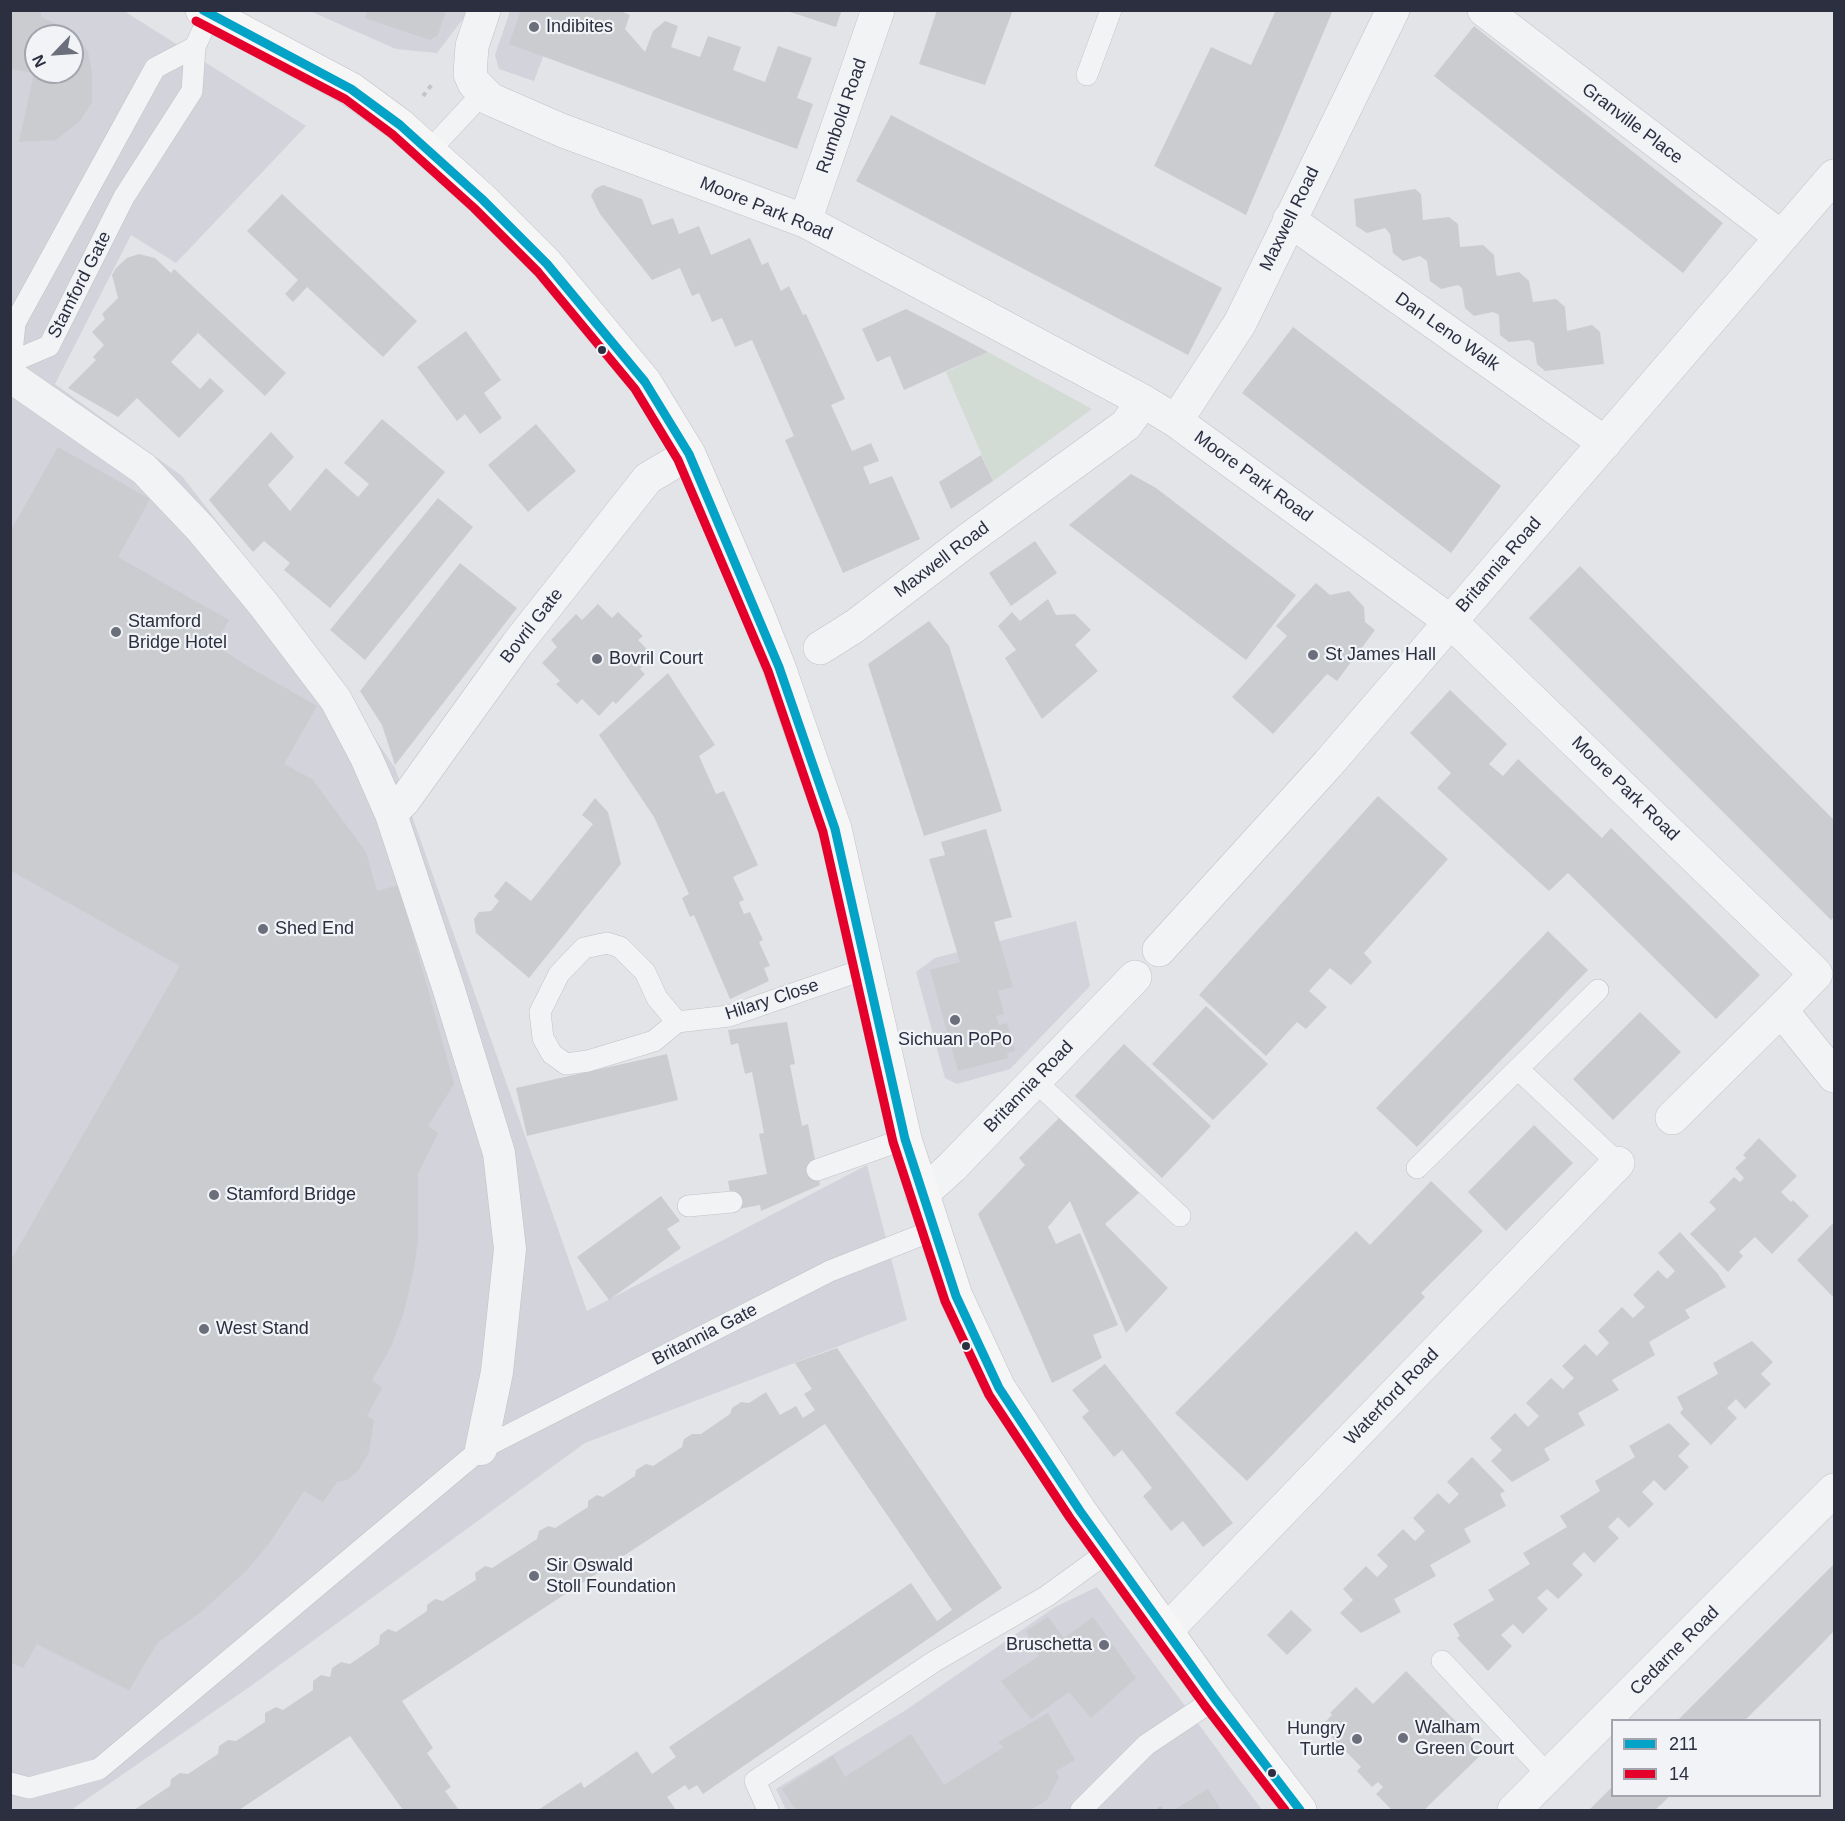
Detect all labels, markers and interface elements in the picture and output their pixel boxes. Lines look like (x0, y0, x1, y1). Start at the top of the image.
place label: Indibites (546, 16, 613, 38)
marker: Indibites (527, 20, 541, 34)
north arrow (24, 24, 84, 84)
text: N (29, 52, 49, 70)
street label: Rumbold Road (812, 56, 872, 176)
street label: Granville Place (1577, 79, 1687, 169)
street label: Maxwell Road (1256, 163, 1324, 275)
street label: Moore Park Road (697, 173, 835, 245)
street label: Stamford Gate (44, 228, 116, 342)
street label: Dan Leno Walk (1391, 288, 1503, 376)
unlabelled marker (596, 344, 608, 356)
street label: Moore Park Road (1190, 427, 1316, 527)
street label: Britannia Road (1452, 513, 1546, 617)
street label: Maxwell Road (890, 517, 994, 603)
street label: Bovril Gate (496, 584, 568, 668)
place label: Stamford Bridge Hotel (128, 611, 227, 654)
marker: Stamford Bridge Hotel (109, 625, 123, 639)
place label: St James Hall (1325, 644, 1436, 666)
place label: Bovril Court (609, 648, 703, 670)
marker: St James Hall (1306, 648, 1320, 662)
marker: Bovril Court (590, 652, 604, 666)
street label: Moore Park Road (1567, 732, 1683, 846)
place label: Shed End (275, 918, 354, 940)
marker: Shed End (256, 922, 270, 936)
street label: Hilary Close (723, 975, 821, 1025)
marker: Sichuan PoPo (948, 1013, 962, 1027)
place label: Sichuan PoPo (898, 1029, 1012, 1051)
street label: Britannia Road (980, 1037, 1078, 1137)
place label: Stamford Bridge (226, 1184, 356, 1206)
marker: Stamford Bridge (207, 1188, 221, 1202)
street label: Britannia Gate (649, 1299, 761, 1371)
place label: West Stand (216, 1318, 309, 1340)
marker: West Stand (197, 1322, 211, 1336)
unlabelled marker (960, 1340, 972, 1352)
street label: Waterford Road (1340, 1344, 1444, 1450)
place label: Sir Oswald Stoll Foundation (546, 1555, 676, 1598)
marker: Sir Oswald Stoll Foundation (527, 1569, 541, 1583)
street label: Cedarne Road (1626, 1602, 1724, 1700)
place label: Bruschetta (1006, 1634, 1092, 1656)
marker: Bruschetta (1097, 1638, 1111, 1652)
place label: Walham Green Court (1415, 1717, 1514, 1760)
place label: Hungry Turtle (1287, 1718, 1345, 1760)
legend (1611, 1719, 1821, 1797)
marker: Walham Green Court (1396, 1731, 1410, 1745)
marker: Hungry Turtle (1350, 1732, 1364, 1746)
text: 211 (1669, 1734, 1698, 1754)
text: 14 (1669, 1764, 1689, 1784)
unlabelled marker (1266, 1767, 1278, 1779)

